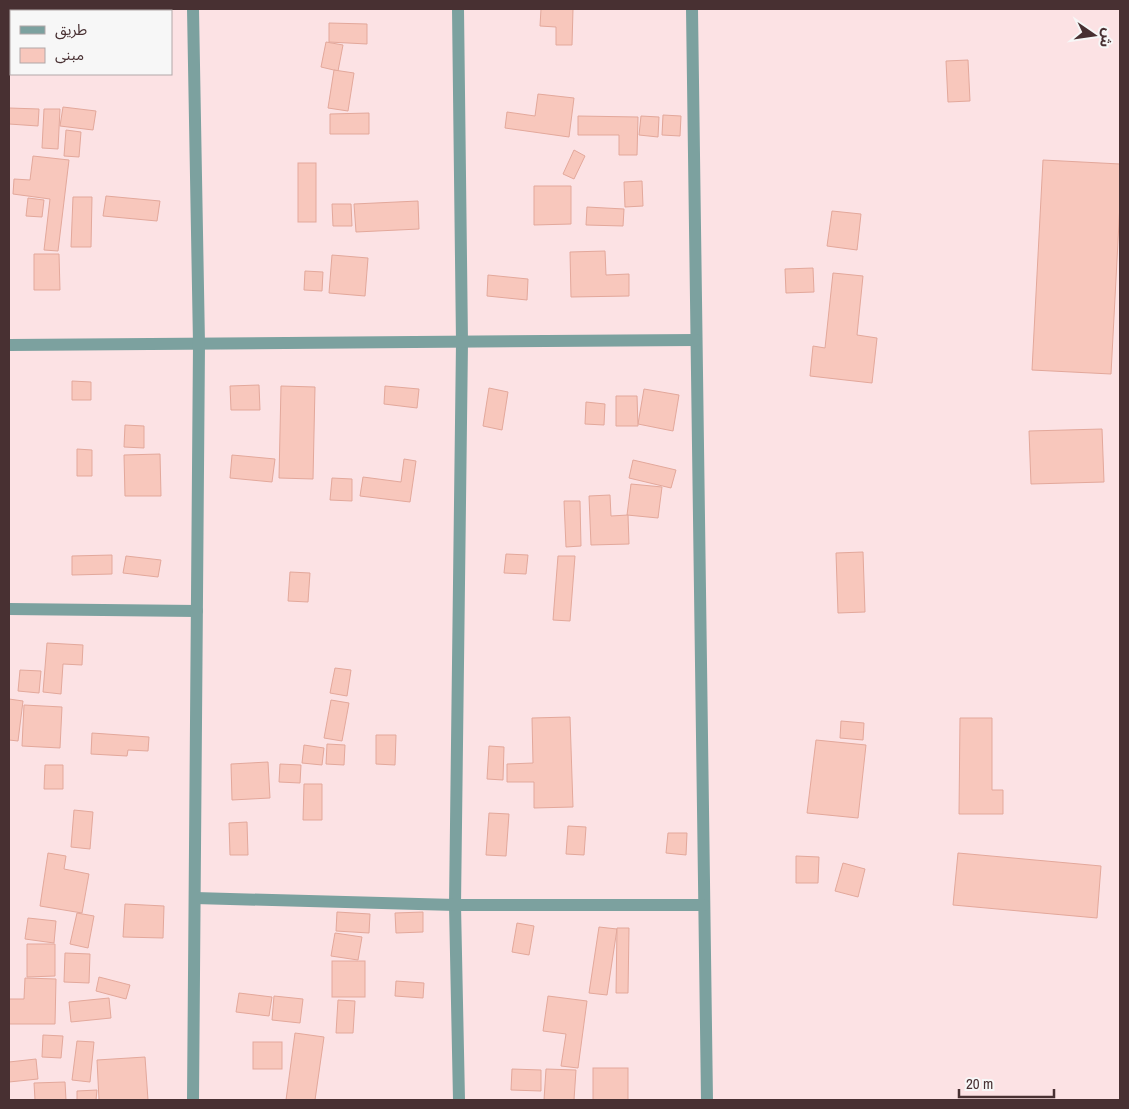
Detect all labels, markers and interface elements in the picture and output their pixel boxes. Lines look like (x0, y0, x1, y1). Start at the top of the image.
legend (10, 10, 172, 75)
north arrow (1069, 10, 1119, 60)
text: طريق (55, 19, 87, 40)
text: ش (1096, 27, 1118, 49)
text: مبنى (55, 44, 84, 65)
scale bar (959, 1066, 1054, 1098)
text: 20 m (966, 1073, 993, 1094)

